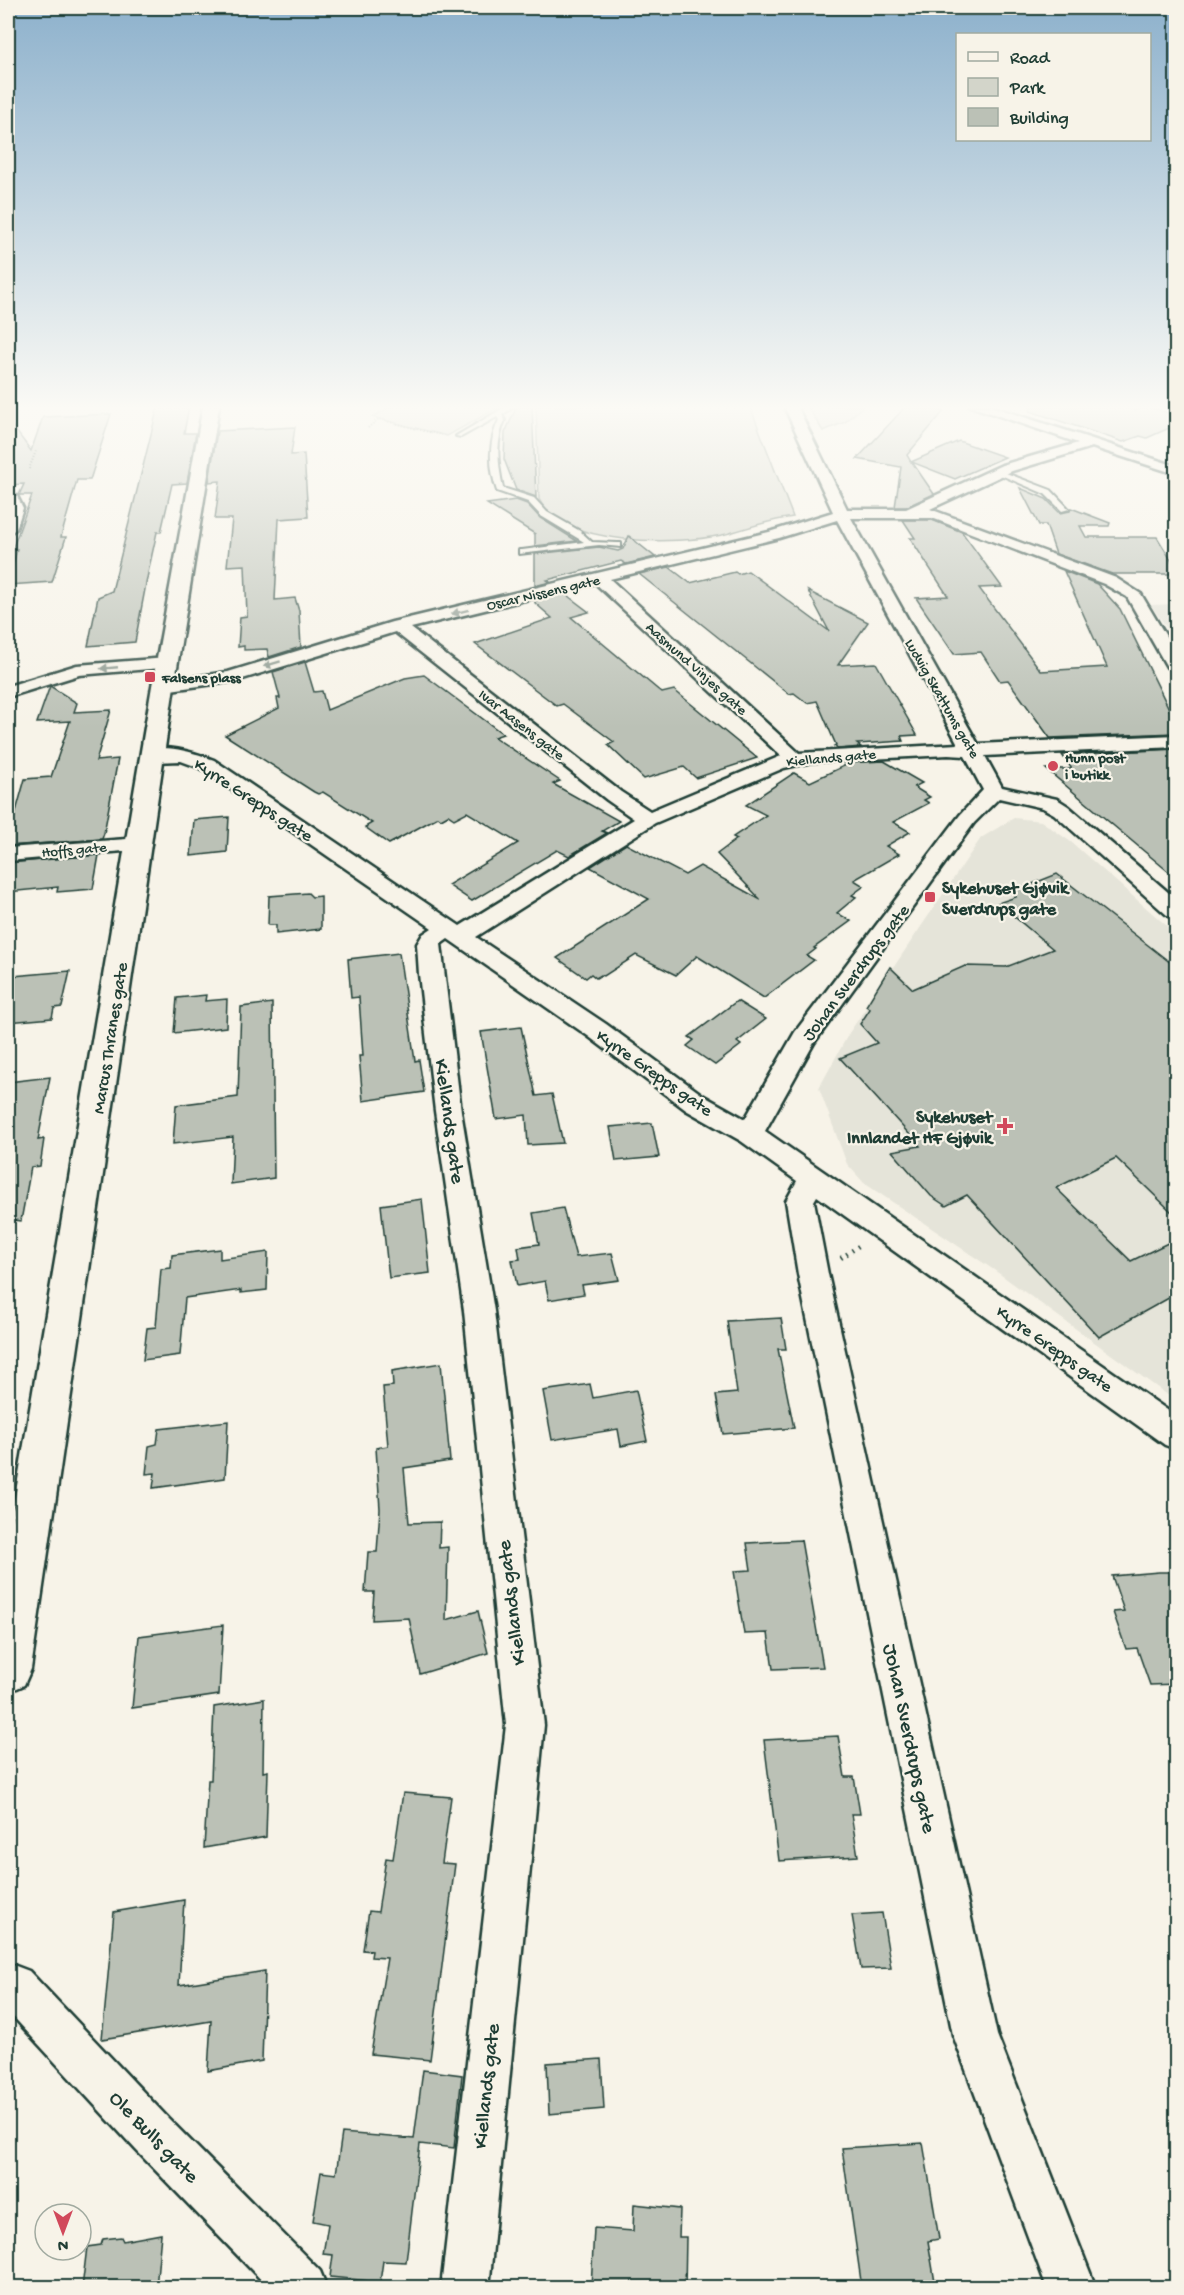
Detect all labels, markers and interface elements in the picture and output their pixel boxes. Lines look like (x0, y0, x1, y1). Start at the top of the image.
legend (956, 33, 1151, 141)
text: Road (1010, 49, 1051, 70)
text: Park (1009, 79, 1046, 100)
text: Building (1009, 109, 1069, 130)
street label: Oscar Nissens gate (485, 572, 602, 616)
one-way arrow (451, 607, 469, 617)
street label: Aasmund Vinjes gate (641, 619, 750, 720)
street label: Ludvig Skattums gate (900, 636, 983, 762)
one-way arrow (263, 660, 281, 669)
one-way arrow (99, 663, 118, 673)
marker: Falsens plass (143, 670, 157, 684)
place label: Falsens plass (161, 670, 242, 688)
street label: Ivar Aasens gate (474, 686, 568, 765)
street label: Kiellands gate (786, 746, 877, 772)
place label: Hunn post i butikk (1065, 750, 1127, 785)
street label: Kyrre Grepps gate (189, 755, 317, 848)
marker: Hunn post i butikk (1046, 759, 1060, 773)
street label: Hoffs gate (41, 839, 108, 863)
place label: Sykehuset Gjøvik Sverdrups gate (942, 879, 1070, 921)
marker: Sykehuset Gjøvik Sverdrups gate (923, 890, 937, 904)
street label: Johan Sverdrups gate (799, 901, 916, 1046)
street label: Marcus Thranes gate (89, 961, 134, 1116)
street label: Kyrre Grepps gate (591, 1026, 717, 1123)
street label: Kiellands gate (426, 1057, 469, 1187)
place label: Sykehuset Innlandet HF Gjøvik (847, 1108, 994, 1150)
marker: Sykehuset Innlandet HF Gjøvik (996, 1117, 1014, 1135)
street label: Kyrre Grepps gate (991, 1302, 1117, 1399)
street label: Kiellands gate (493, 1537, 534, 1667)
street label: Johan Sverdrups gate (875, 1642, 940, 1837)
street label: Kiellands gate (469, 2021, 508, 2150)
street label: Ole Bulls gate (102, 2087, 203, 2191)
north arrow (33, 2202, 93, 2262)
text: N (57, 2234, 68, 2253)

